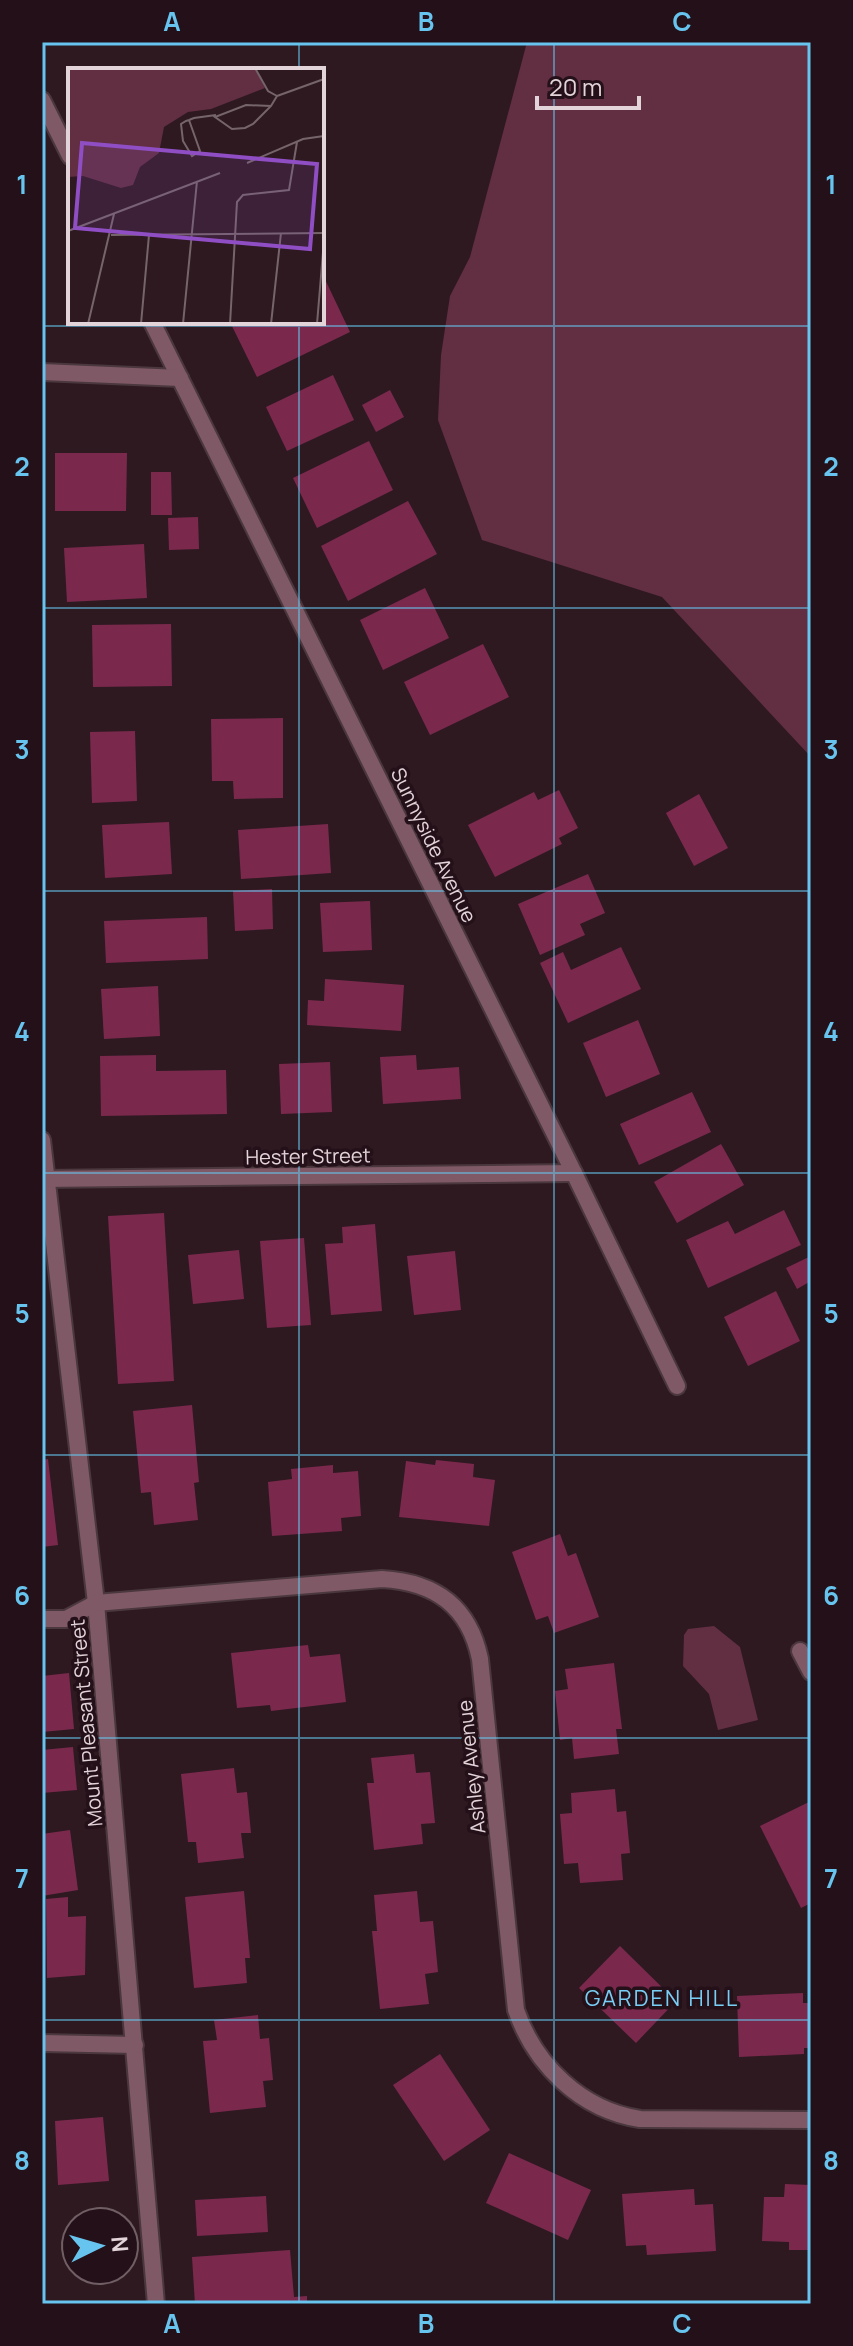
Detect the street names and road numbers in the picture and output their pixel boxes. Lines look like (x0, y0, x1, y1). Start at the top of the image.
street label: Sunnyside Avenue (385, 763, 483, 927)
street label: Hester Street (245, 1141, 371, 1171)
street label: Mount Pleasant Street (63, 1618, 109, 1828)
street label: Ashley Avenue (451, 1699, 491, 1835)

